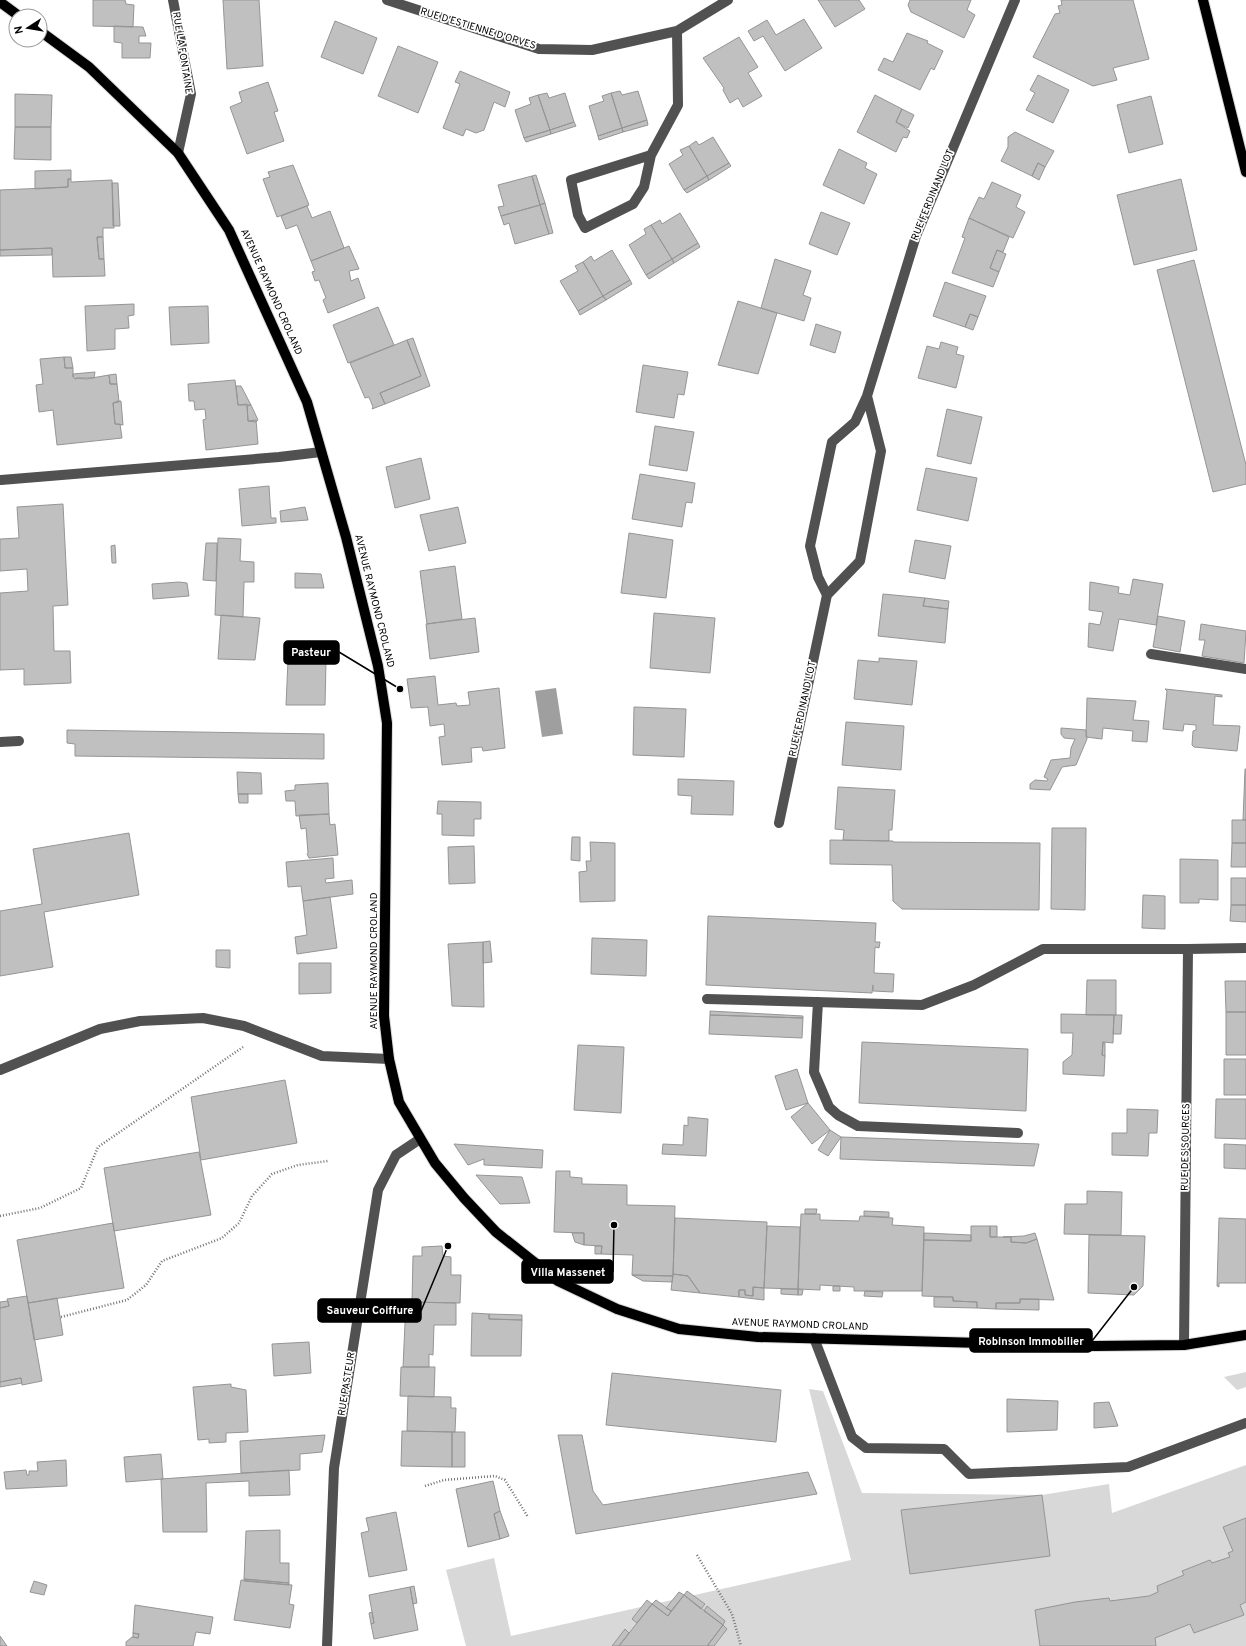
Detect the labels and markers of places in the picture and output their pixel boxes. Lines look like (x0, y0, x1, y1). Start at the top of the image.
callout: Pasteur (284, 641, 339, 664)
callout: Villa Massenet (522, 1260, 613, 1283)
callout: Sauveur Coiffure (318, 1299, 421, 1322)
callout: Robinson Immobilier (970, 1329, 1092, 1352)

